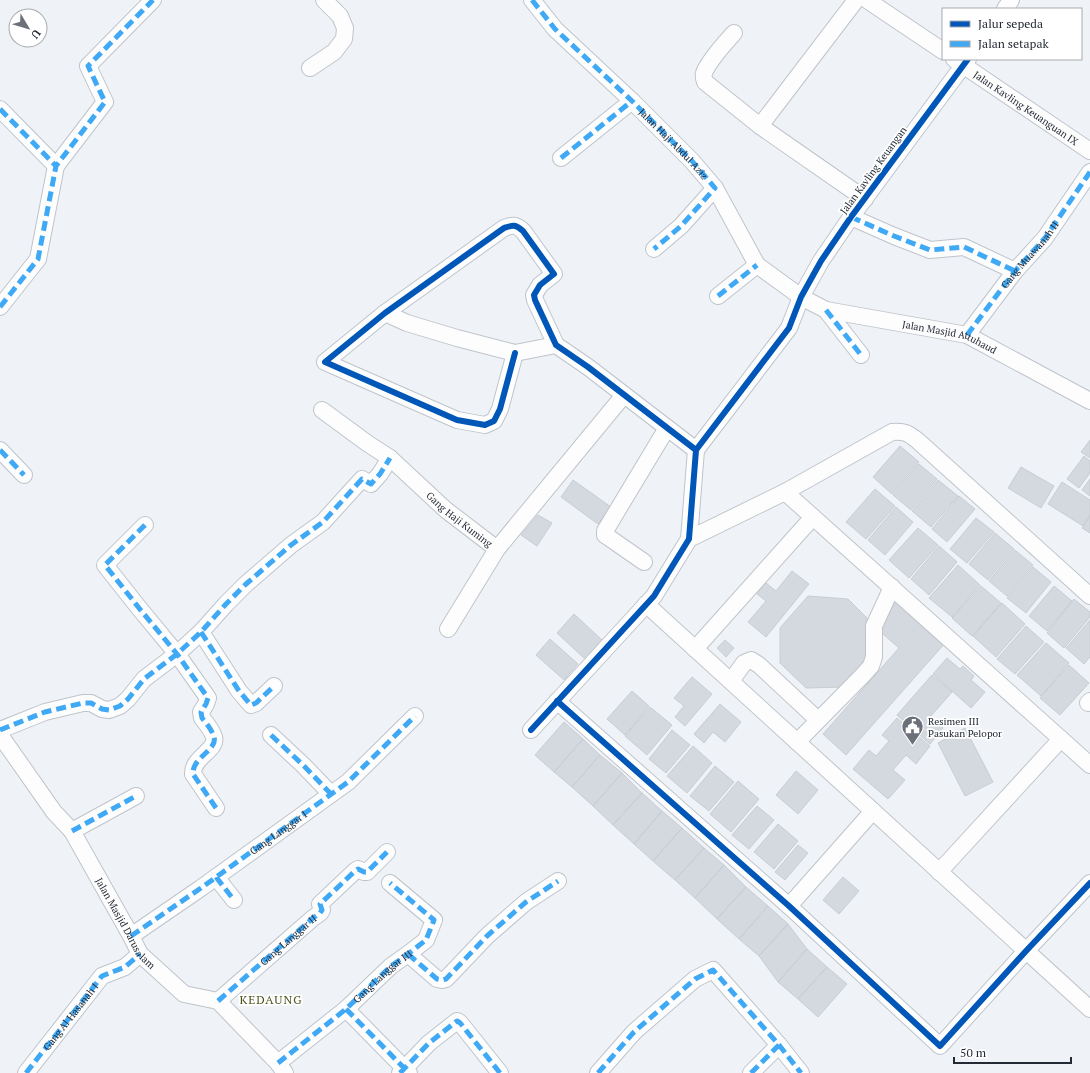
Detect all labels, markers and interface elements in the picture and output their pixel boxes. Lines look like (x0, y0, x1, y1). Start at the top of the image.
north arrow (8, 8, 48, 48)
legend (942, 8, 1082, 60)
text: Jalur sepeda (978, 16, 1043, 31)
text: U (28, 27, 44, 42)
text: Jalan setapak (978, 36, 1049, 51)
street label: Jalan Kavling Keuanguan IX (971, 68, 1081, 148)
street label: Jalan Haji Abdul Aziz (636, 106, 711, 182)
street label: Jalan Kavling Keuangan (837, 124, 910, 217)
street label: Gang Muawanah II (998, 218, 1062, 291)
street label: Jalan Masjid Attuhaud (901, 318, 999, 357)
street label: Gang Haji Kuming (423, 489, 496, 551)
public building icon: Resimen III Pasukan Pelopor (900, 714, 926, 747)
place label: Resimen III Pasukan Pelopor (928, 715, 1002, 740)
street label: Gang Langgar I (247, 807, 310, 858)
street label: Jalan Masjid Darusalam (93, 875, 158, 972)
street label: Gang Langgar II (257, 911, 319, 968)
street label: Gang Langgar III (350, 947, 415, 1006)
street label: Gang Al Hasanah I (40, 980, 102, 1053)
district label: KEDAUNG (240, 992, 302, 1007)
scale bar (954, 1039, 1071, 1065)
text: 50 m (960, 1045, 987, 1060)

